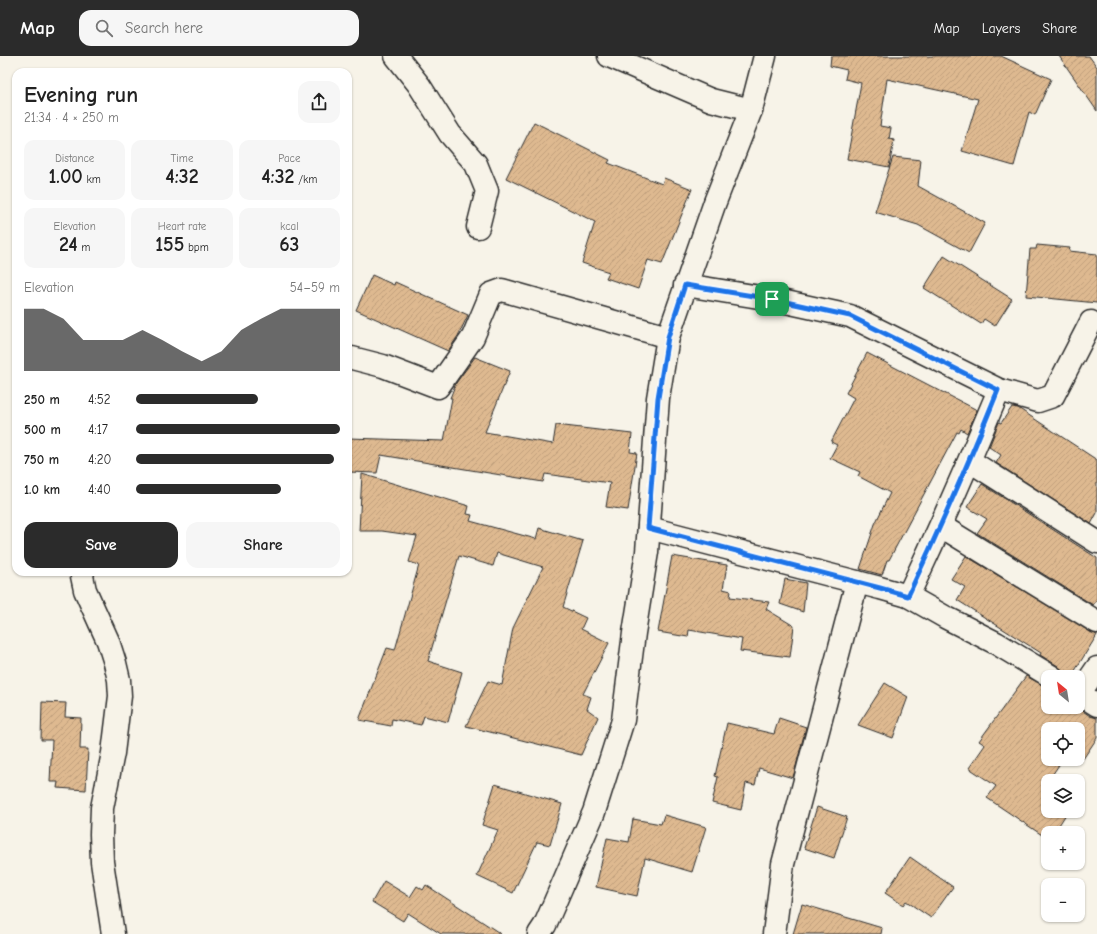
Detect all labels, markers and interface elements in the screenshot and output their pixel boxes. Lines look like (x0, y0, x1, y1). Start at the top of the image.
search box (79, 10, 359, 46)
text: Map (20, 17, 55, 39)
icon: search (93, 17, 115, 39)
text: Search here (125, 19, 203, 37)
text: Map (933, 20, 960, 37)
text: Layers (982, 20, 1020, 37)
text: Share (1042, 20, 1077, 37)
button: share (298, 81, 340, 123)
text: Evening run (24, 82, 138, 108)
text: 21:34 · 4 × 250 m (24, 110, 119, 125)
text: Distance (55, 152, 94, 165)
text: Time (171, 152, 193, 165)
text: Pace (278, 152, 300, 165)
text: 1.00 (48, 165, 83, 188)
text: 4:32 (165, 165, 199, 188)
text: 4:32 (261, 165, 295, 188)
text: km (83, 173, 101, 186)
text: /km (295, 173, 317, 186)
text: Elevation (54, 220, 96, 233)
text: Heart rate (158, 220, 206, 233)
text: kcal (280, 220, 299, 233)
text: 24 (59, 233, 78, 256)
text: 155 (155, 233, 184, 256)
text: 63 (279, 233, 299, 256)
text: m (78, 241, 90, 254)
text: bpm (184, 241, 209, 254)
text: Elevation (24, 280, 74, 295)
text: 54–59 m (290, 280, 340, 295)
pin (755, 282, 789, 316)
icon: arrive (761, 288, 783, 310)
text: 250 m (24, 392, 60, 407)
text: 4:52 (88, 392, 111, 407)
text: 500 m (24, 422, 61, 437)
text: 4:17 (88, 422, 108, 437)
text: 750 m (24, 452, 59, 467)
text: 4:20 (88, 452, 111, 467)
text: 1.0 km (24, 482, 60, 497)
text: 4:40 (88, 482, 111, 497)
button: Save (24, 522, 178, 568)
button: Share (186, 522, 340, 568)
north arrow (1041, 670, 1085, 714)
map controls (1041, 670, 1085, 922)
button: locate (1041, 722, 1085, 766)
button: layers (1041, 774, 1085, 818)
button: + (1041, 826, 1085, 870)
button: − (1041, 878, 1085, 922)

